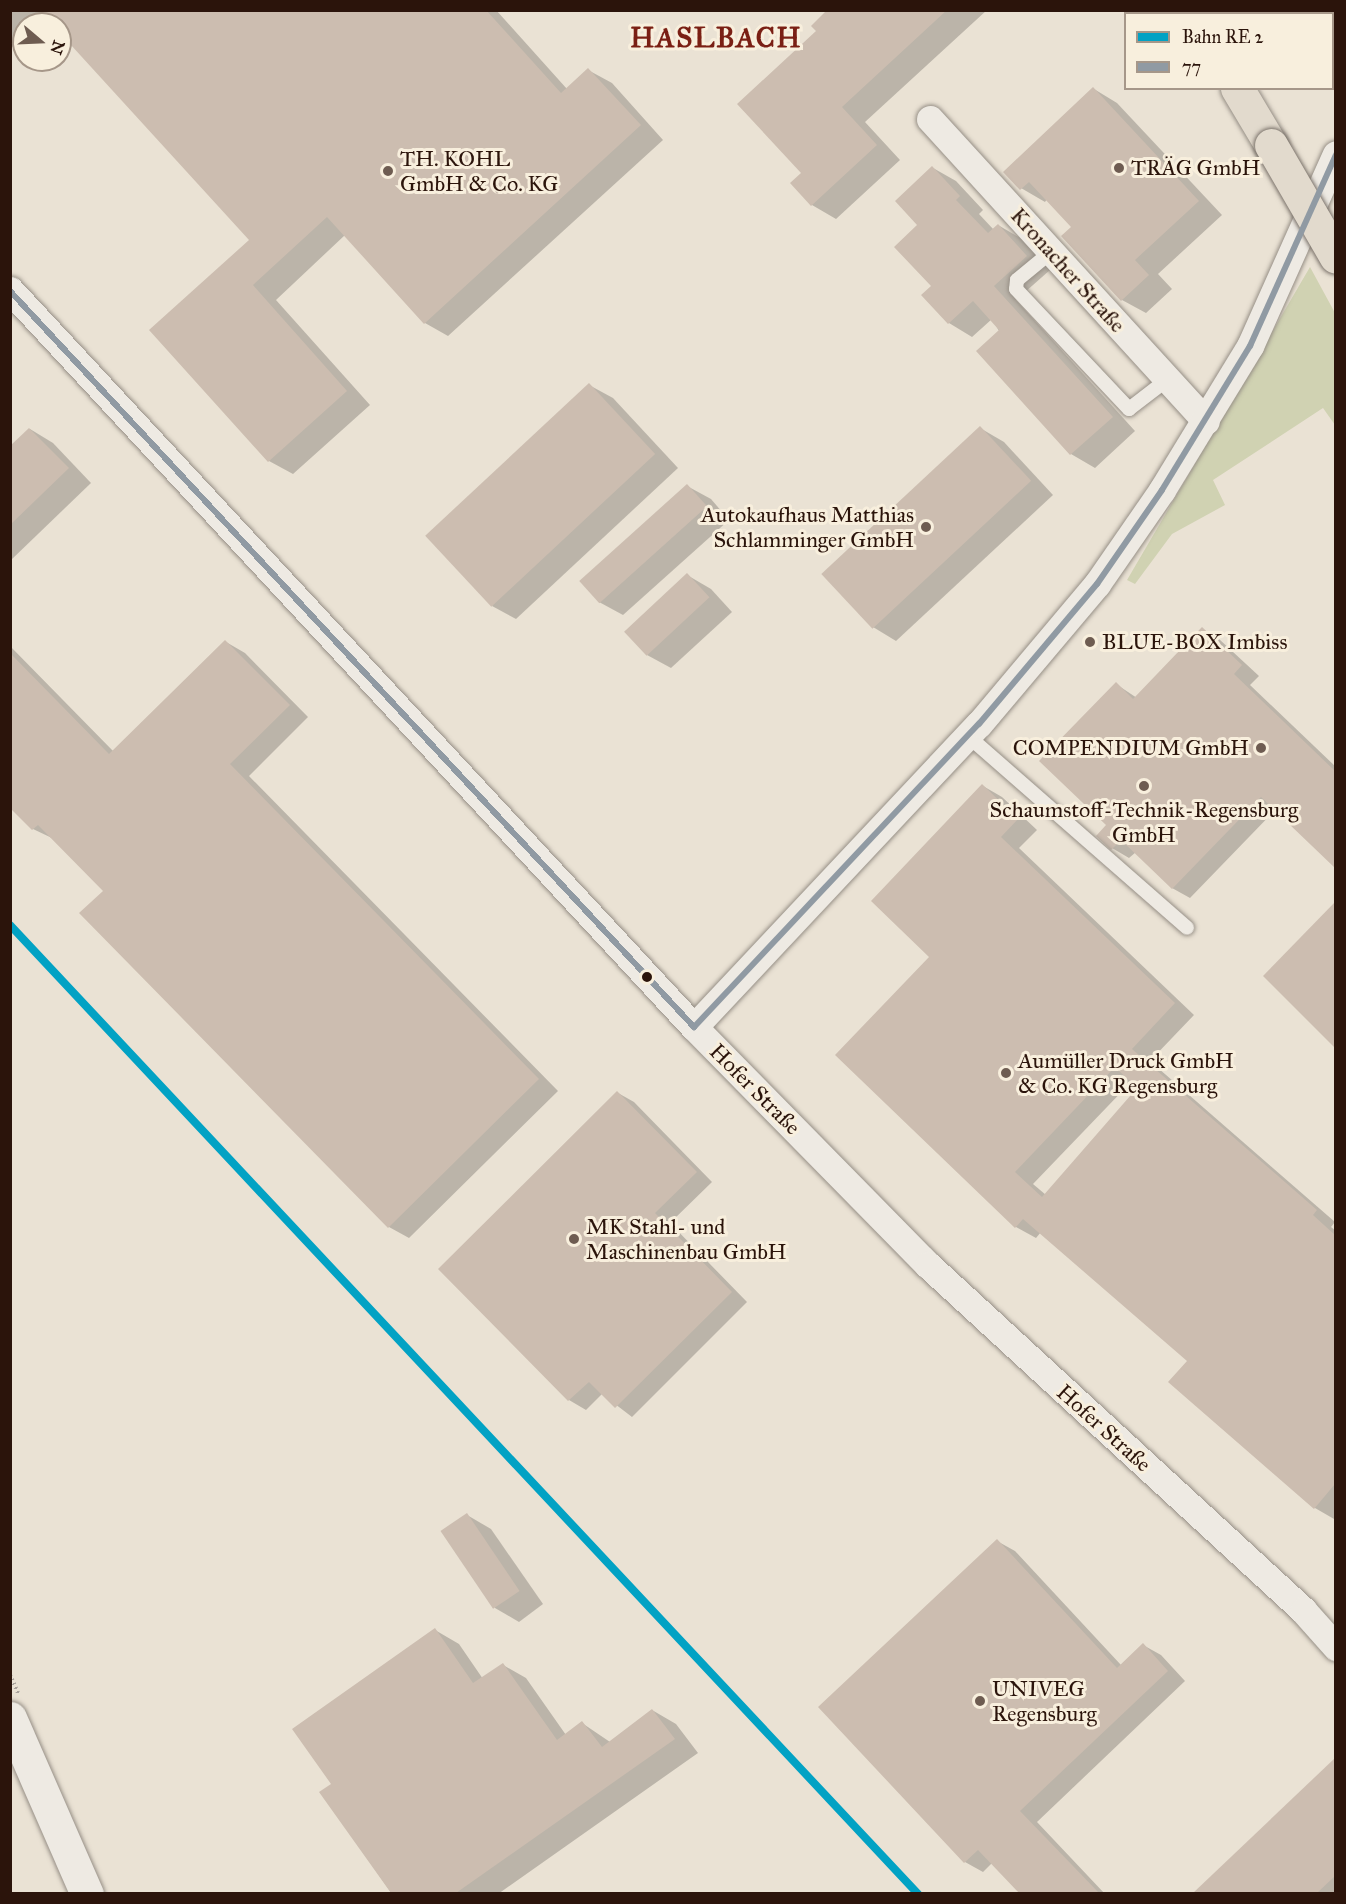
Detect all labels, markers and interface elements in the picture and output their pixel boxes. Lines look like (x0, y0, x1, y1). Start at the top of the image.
north arrow (12, 12, 72, 72)
legend (1124, 12, 1334, 90)
district label: HASLBACH (630, 21, 802, 55)
text: Bahn RE 2 (1182, 26, 1263, 48)
text: N (46, 38, 69, 57)
text: 77 (1182, 56, 1201, 78)
place label: TH. KOHL GmbH & Co. KG (400, 145, 558, 196)
place label: TRÄG GmbH (1131, 155, 1260, 181)
marker: TRÄG GmbH (1112, 161, 1126, 175)
marker: TH. KOHL GmbH & Co. KG (381, 164, 395, 178)
street label: Kronacher Straße (1005, 202, 1131, 338)
place label: Autokaufhaus Matthias Schlamminger GmbH (701, 501, 914, 552)
marker: Autokaufhaus Matthias Schlamminger GmbH (919, 520, 933, 534)
place label: BLUE-BOX Imbiss (1102, 629, 1287, 655)
marker: BLUE-BOX Imbiss (1083, 635, 1097, 649)
place label: COMPENDIUM GmbH (1013, 735, 1249, 761)
marker: COMPENDIUM GmbH (1254, 741, 1268, 755)
marker: Schaumstoff-Technik-Regensburg GmbH (1137, 779, 1151, 793)
place label: Schaumstoff-Technik-Regensburg GmbH (990, 796, 1298, 848)
unlabelled marker (641, 971, 653, 983)
street label: Hofer Straße (704, 1038, 806, 1140)
place label: Aumüller Druck GmbH & Co. KG Regensburg (1018, 1047, 1234, 1098)
marker: Aumüller Druck GmbH & Co. KG Regensburg (999, 1066, 1013, 1080)
place label: MK Stahl- und Maschinenbau GmbH (586, 1213, 787, 1264)
marker: MK Stahl- und Maschinenbau GmbH (567, 1232, 581, 1246)
street label: Hofer Straße (1051, 1379, 1157, 1477)
place label: UNIVEG Regensburg (992, 1675, 1097, 1726)
marker: UNIVEG Regensburg (973, 1694, 987, 1708)

